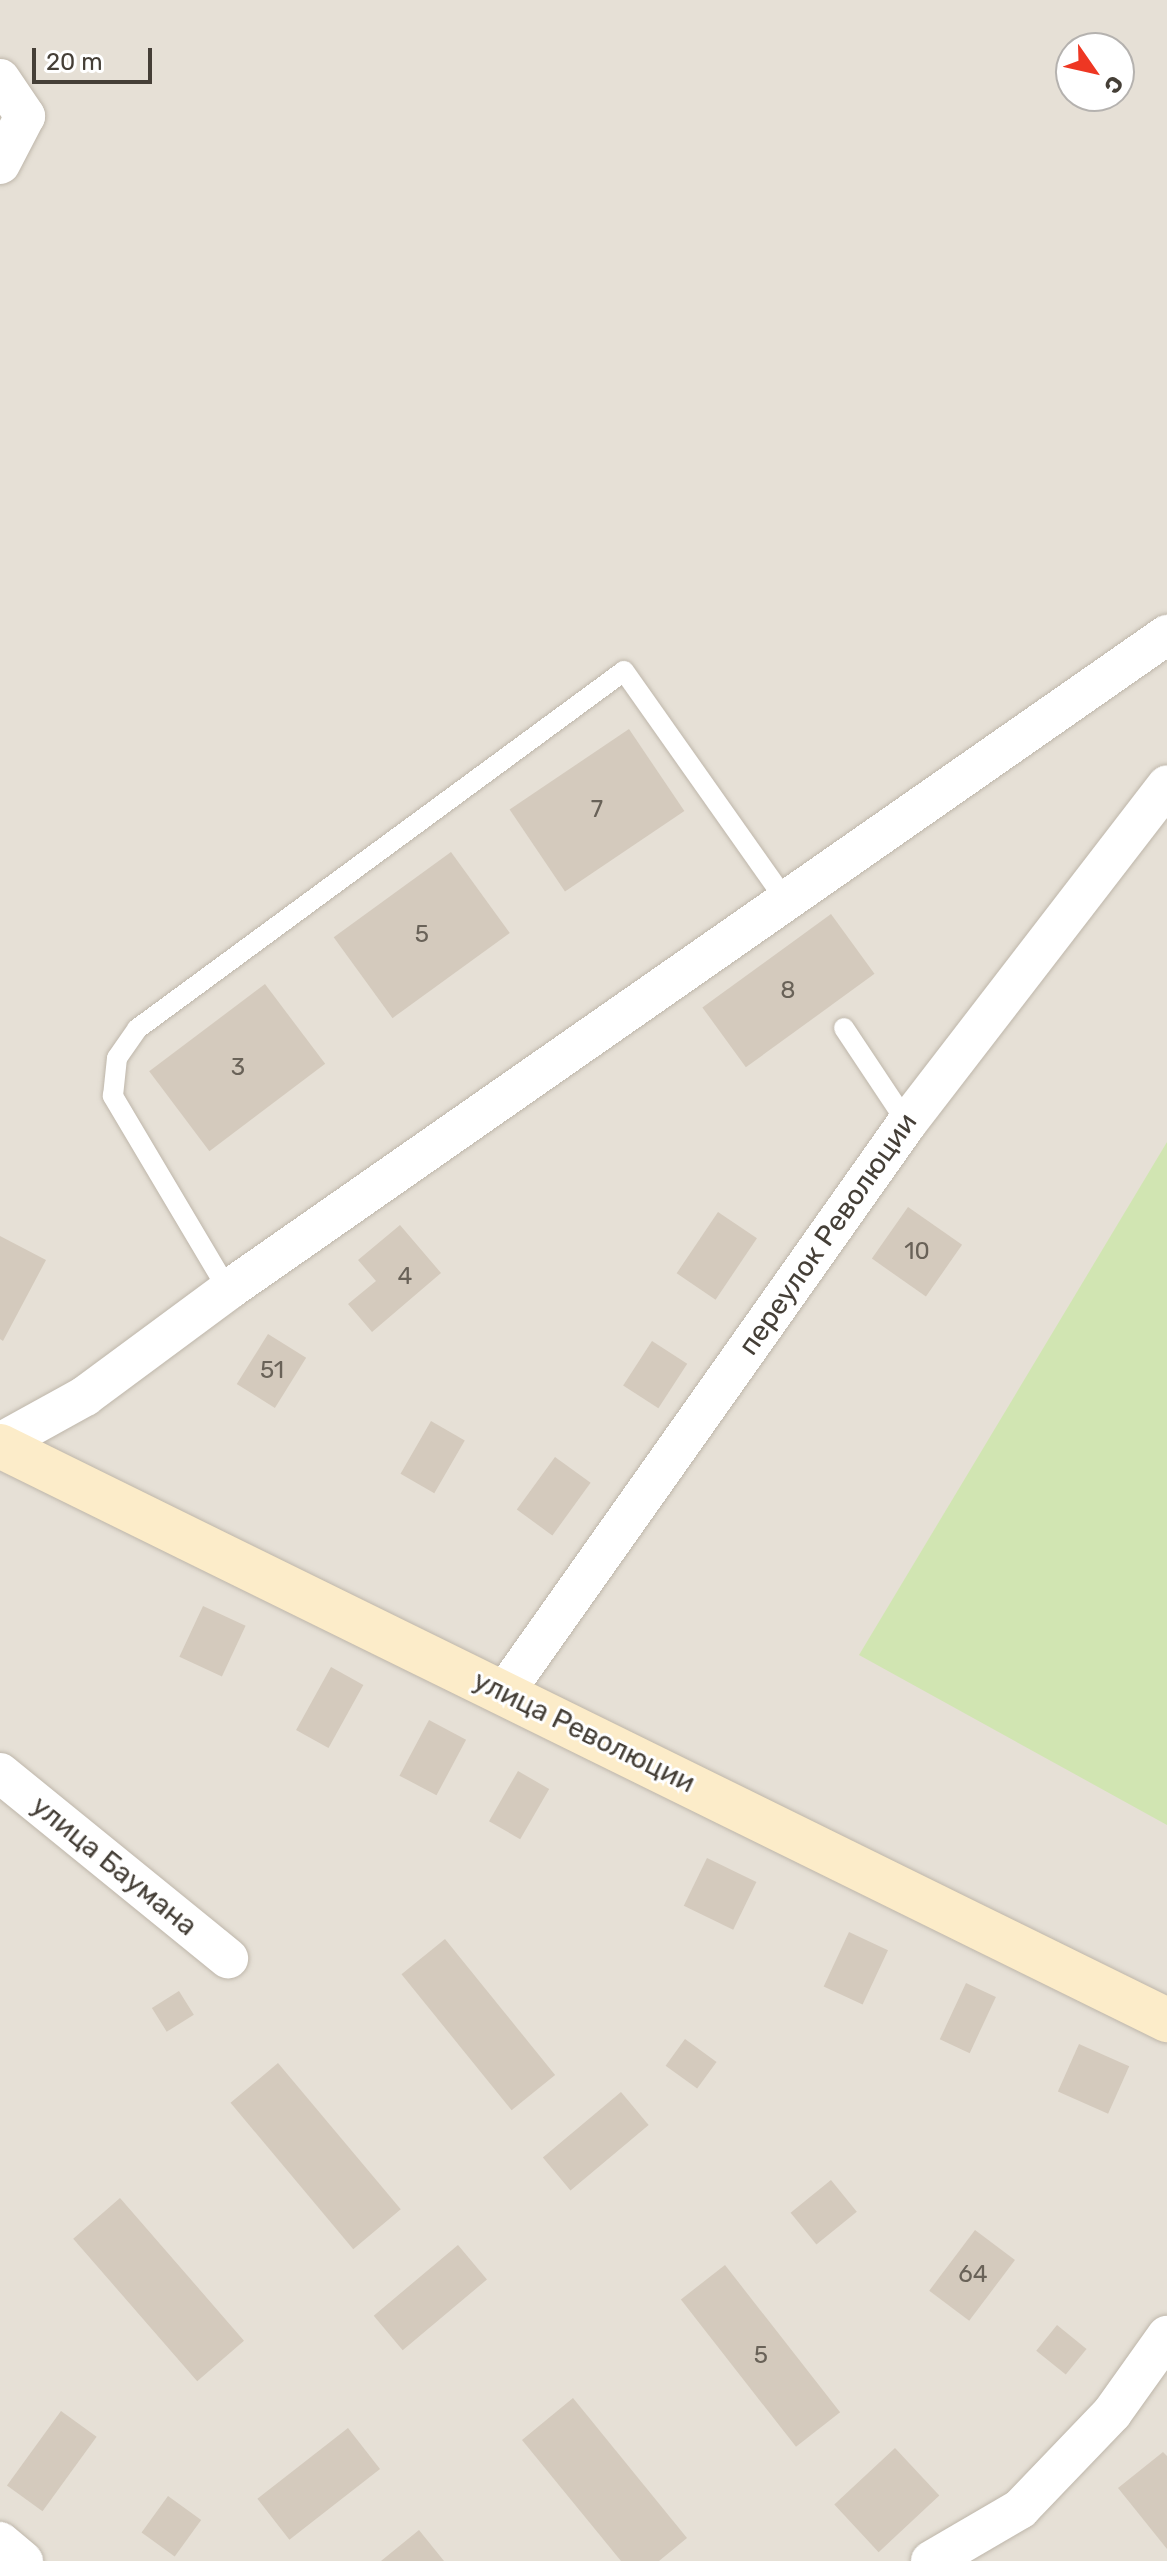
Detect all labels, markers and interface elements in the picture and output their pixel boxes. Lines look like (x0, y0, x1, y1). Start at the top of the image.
scale bar (36, 32, 156, 82)
north arrow (1055, 32, 1135, 112)
text: 20 m (46, 48, 103, 76)
text: С (1098, 71, 1129, 99)
house number: 7 (591, 796, 603, 824)
house number: 5 (415, 921, 429, 949)
house number: 8 (780, 977, 796, 1005)
house number: 3 (231, 1054, 245, 1082)
street label: переулок Революции (732, 1106, 924, 1362)
house number: 10 (904, 1238, 930, 1266)
house number: 4 (398, 1263, 412, 1291)
house number: 51 (260, 1357, 284, 1385)
street label: улица Революции (468, 1664, 700, 1800)
street label: улица Баумана (24, 1789, 204, 1943)
house number: 64 (958, 2261, 988, 2289)
house number: 5 (754, 2342, 768, 2370)

